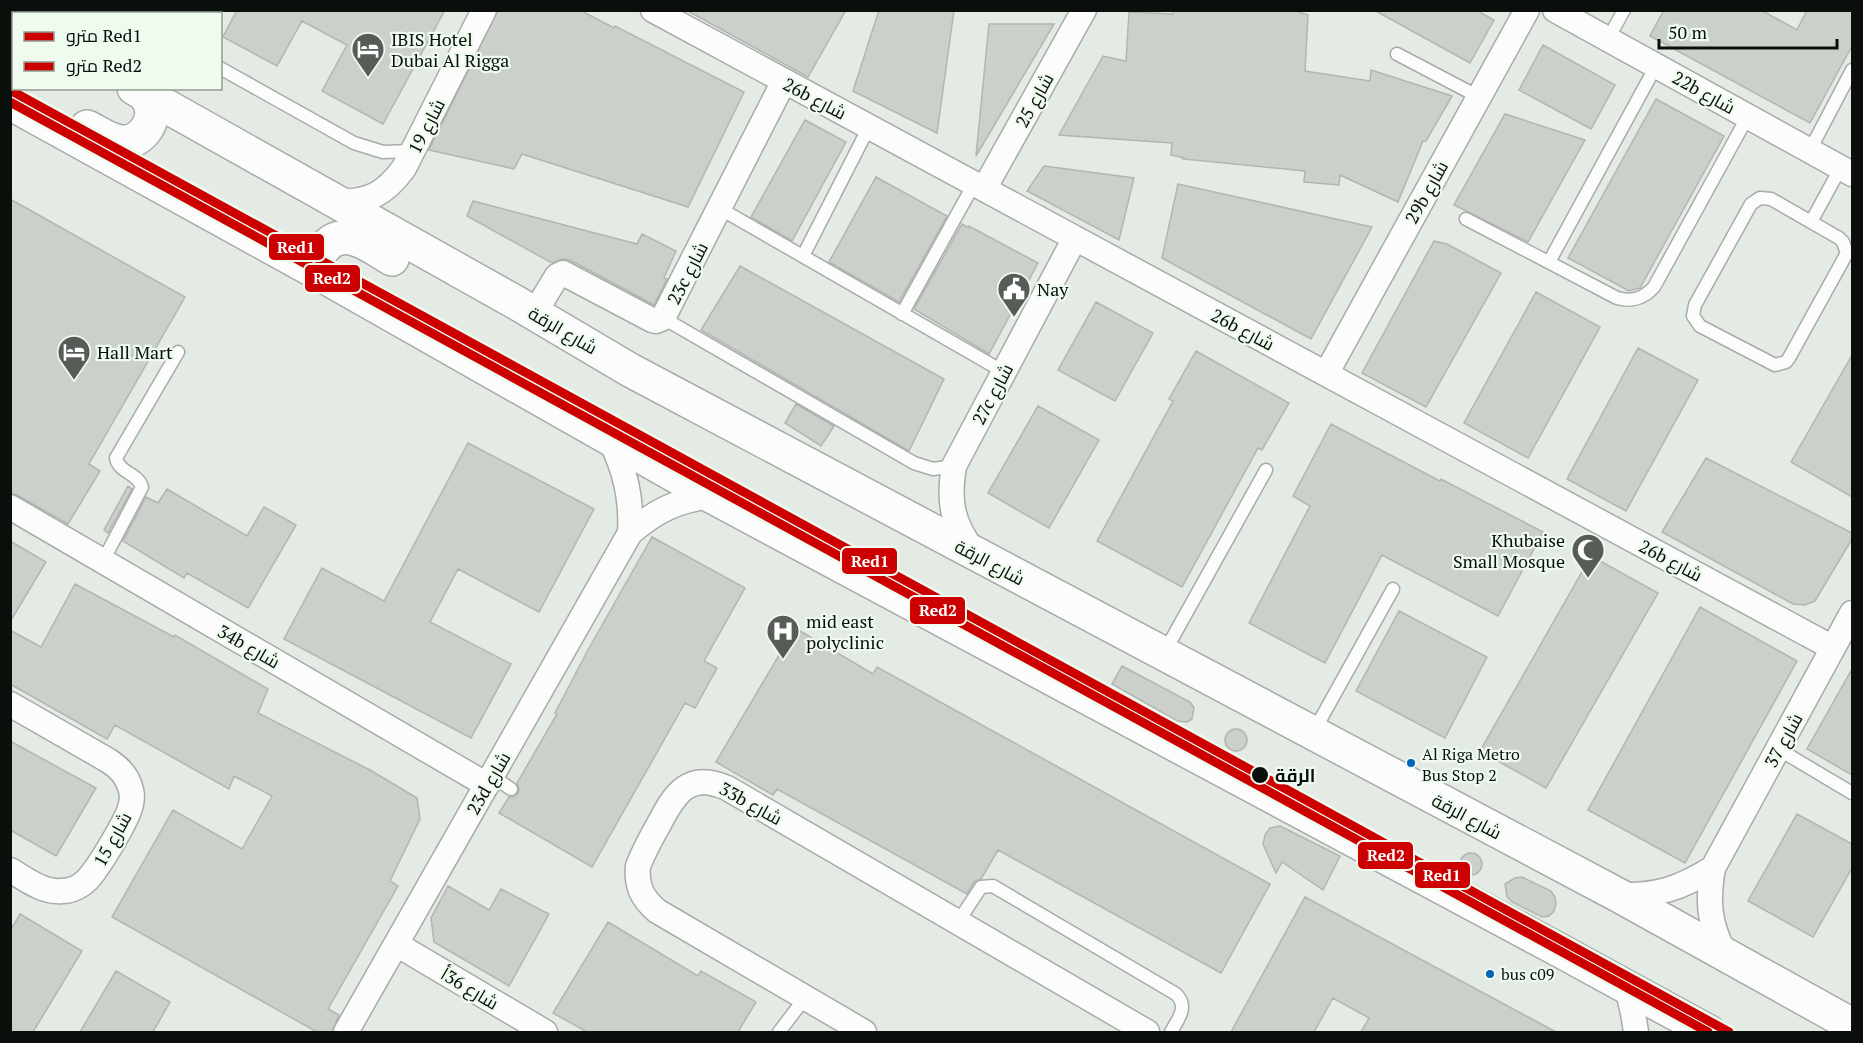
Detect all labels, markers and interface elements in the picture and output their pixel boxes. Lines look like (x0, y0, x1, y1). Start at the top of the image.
legend (12, 12, 222, 90)
scale bar (1659, 12, 1838, 50)
text: 50 m (1668, 20, 1708, 44)
text: مترو Red1 (66, 23, 142, 47)
place label: IBIS Hotel Dubai Al Rigga (391, 27, 509, 72)
hotel icon: IBIS Hotel Dubai Al Rigga (350, 31, 386, 78)
text: مترو Red2 (66, 53, 142, 77)
street label: 22b شارع (1668, 65, 1740, 120)
street label: شارع 25 (1009, 69, 1060, 132)
street label: 26b شارع (779, 71, 851, 125)
street label: شارع 19 (402, 95, 451, 158)
street label: 29b شارع (1399, 156, 1454, 228)
line badge: Red1 (268, 233, 325, 261)
text: Red1 (277, 236, 315, 258)
street label: 23c شارع (661, 238, 714, 309)
line badge: Red2 (304, 264, 361, 293)
text: Red2 (313, 267, 351, 289)
public building icon: Nay (996, 271, 1032, 318)
place label: Nay (1037, 277, 1069, 301)
street label: شارع الرقة (524, 301, 602, 360)
street label: 26b شارع (1207, 302, 1279, 356)
hotel icon: Hall Mart (56, 334, 92, 381)
place label: Hall Mart (97, 340, 173, 364)
street label: 27c شارع (966, 359, 1019, 429)
place label: Khubaise Small Mosque (1453, 528, 1565, 573)
mosque icon: Khubaise Small Mosque (1570, 532, 1606, 579)
street label: 26b شارع (1635, 533, 1707, 587)
street label: شارع الرقة (950, 534, 1029, 591)
line badge: Red1 (841, 547, 898, 575)
text: Red1 (851, 550, 889, 572)
line badge: Red2 (909, 596, 966, 625)
text: Red2 (919, 599, 957, 621)
place label: mid east polyclinic (806, 609, 884, 654)
hospital icon: mid east polyclinic (765, 613, 801, 660)
street label: 34b شارع (213, 619, 285, 674)
street label: شارع 37 (1758, 709, 1809, 772)
place label: Al Riga Metro Bus Stop 2 (1422, 743, 1520, 786)
street label: 23d شارع (460, 747, 516, 819)
marker: Al Riga Metro Bus Stop 2 (1405, 757, 1417, 769)
place label: الرقة (1275, 763, 1315, 787)
marker: الرقة (1250, 765, 1270, 785)
street label: 33b شارع (715, 776, 787, 831)
street label: شارع الرقة (1427, 788, 1506, 845)
street label: شارع 15 (87, 808, 138, 871)
line badge: Red2 (1357, 841, 1414, 870)
text: Red2 (1367, 844, 1405, 866)
line badge: Red1 (1414, 861, 1471, 889)
text: Red1 (1423, 864, 1461, 886)
street label: شارع 36أ (436, 961, 503, 1015)
place label: bus c09 (1501, 963, 1554, 985)
marker: bus c09 (1484, 968, 1496, 980)

